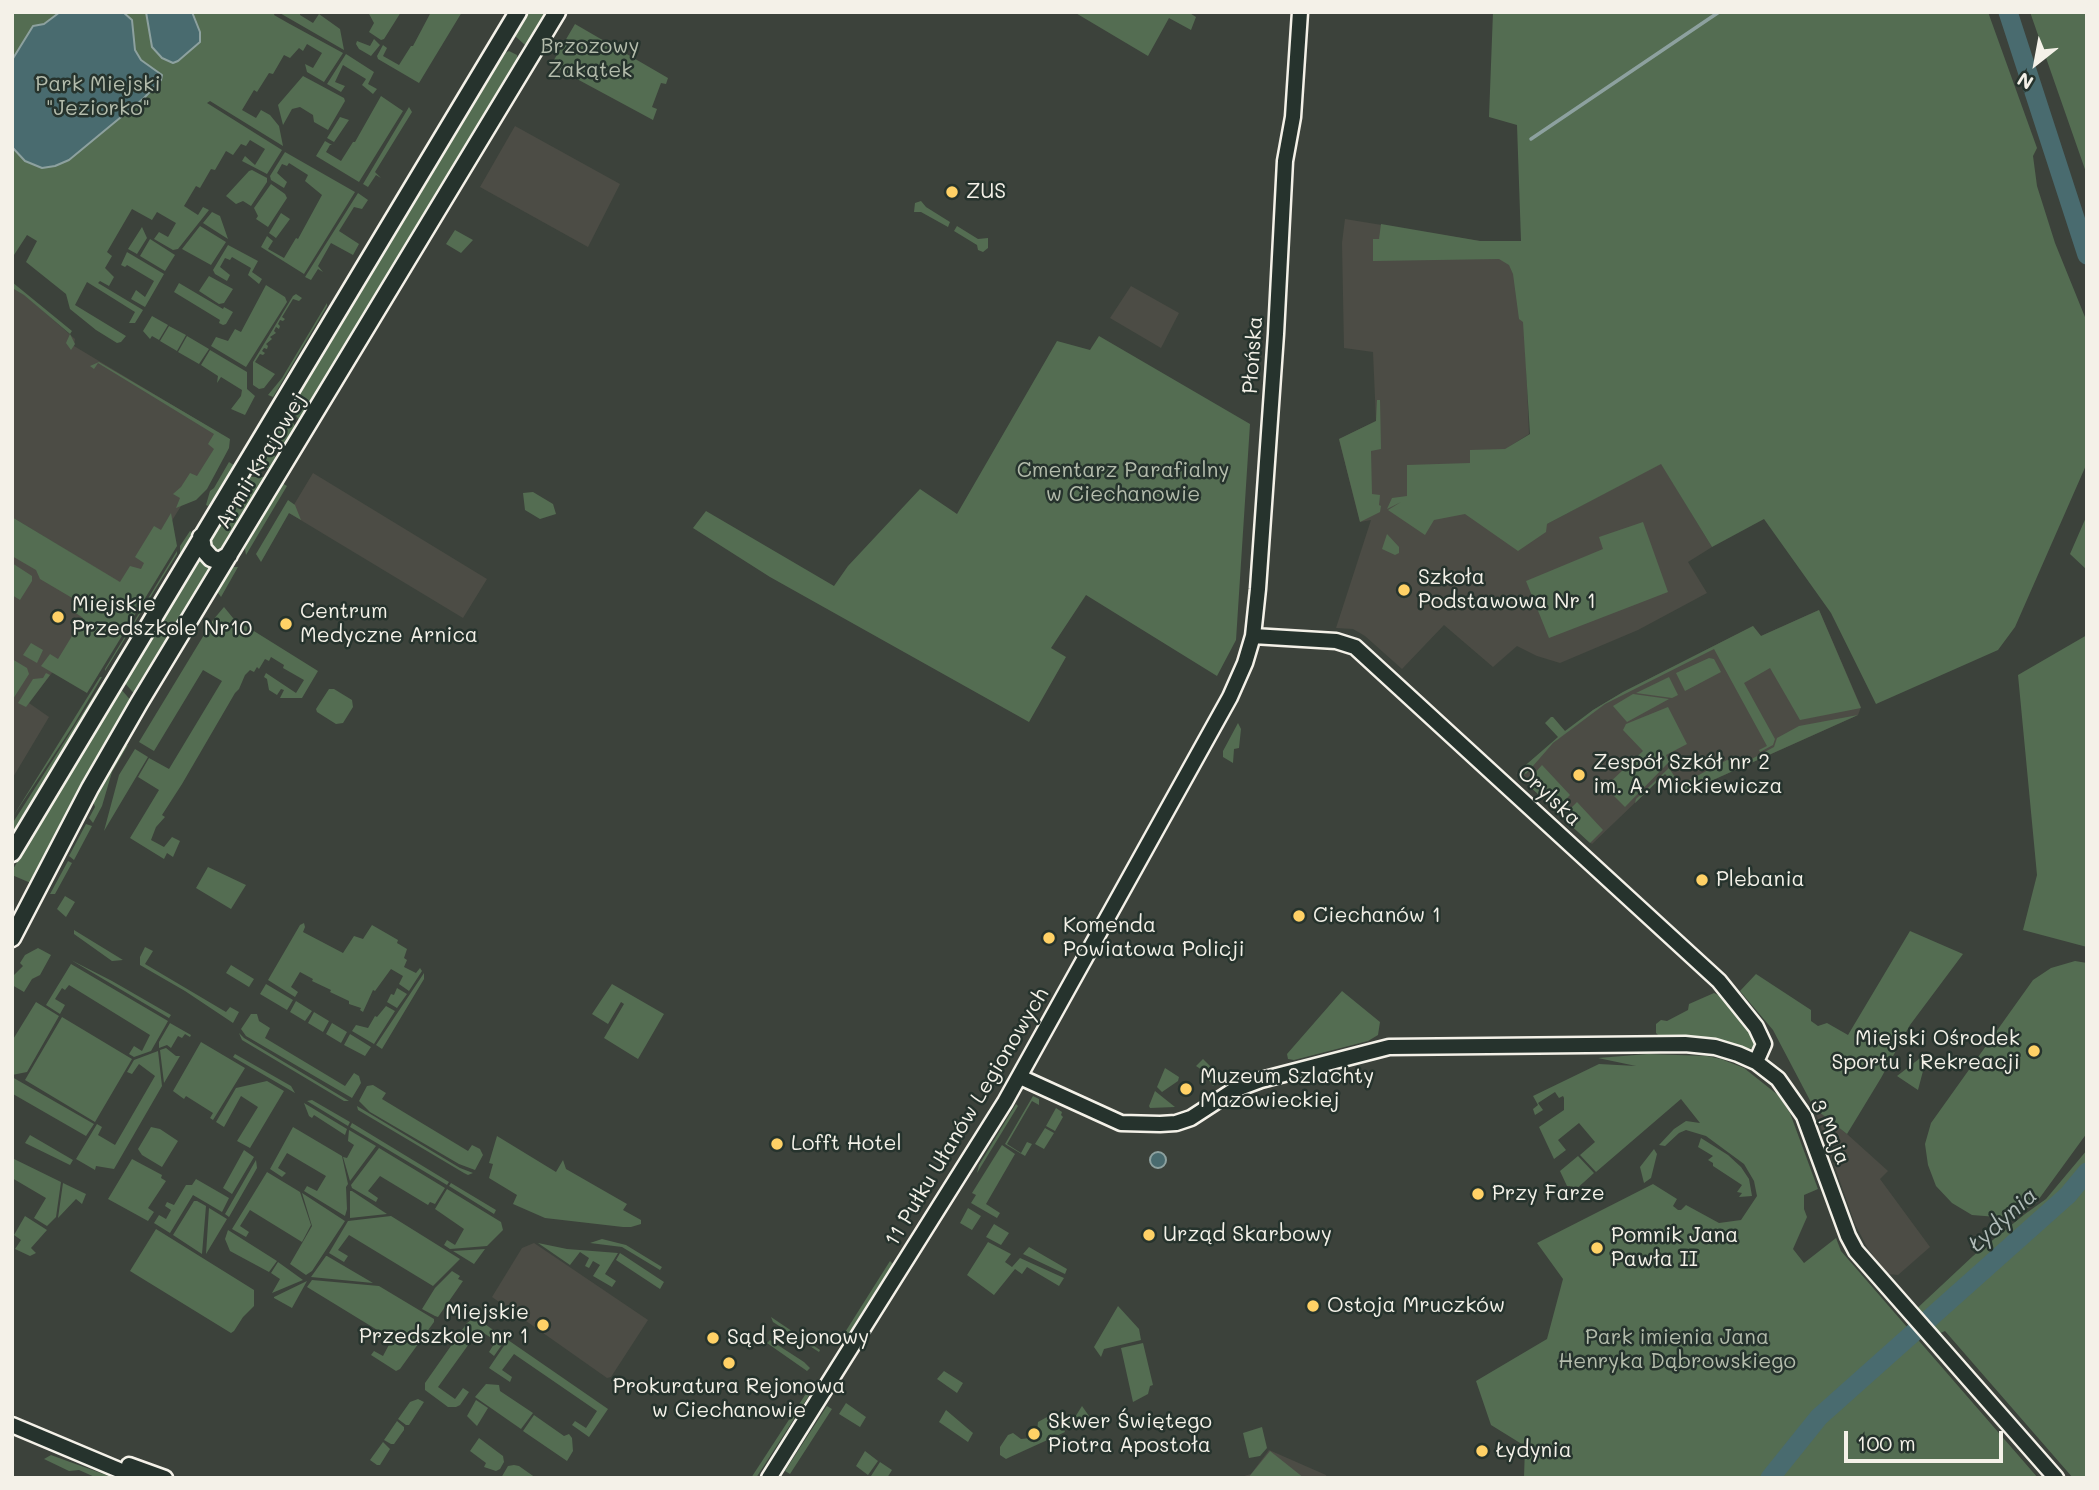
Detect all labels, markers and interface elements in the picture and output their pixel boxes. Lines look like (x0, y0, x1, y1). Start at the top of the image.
north arrow (2001, 28, 2071, 98)
park label: Brzozowy Zakątek (540, 34, 640, 84)
text: N (2012, 67, 2038, 96)
park label: Park Miejski "Jeziorko" (35, 72, 161, 122)
place label: ZUS (966, 179, 1006, 205)
marker: ZUS (944, 184, 960, 200)
street label: Płońska (1238, 315, 1268, 395)
street label: Armii Krajowej (211, 389, 311, 533)
park label: Cmentarz Parafialny w Ciechanowie (1017, 458, 1229, 508)
place label: Szkoła Podstawowa Nr 1 (1418, 565, 1596, 615)
marker: Szkoła Podstawowa Nr 1 (1396, 582, 1412, 598)
place label: Miejskie Przedszkole Nr10 (72, 592, 252, 642)
place label: Centrum Medyczne Arnica (300, 599, 478, 649)
marker: Miejskie Przedszkole Nr10 (50, 609, 66, 625)
marker: Centrum Medyczne Arnica (278, 616, 294, 632)
place label: Zespół Szkół nr 2 im. A. Mickiewicza (1593, 750, 1782, 800)
street label: Orylska (1512, 760, 1586, 832)
marker: Zespół Szkół nr 2 im. A. Mickiewicza (1571, 767, 1587, 783)
place label: Plebania (1716, 867, 1805, 893)
marker: Plebania (1694, 872, 1710, 888)
place label: Ciechanów 1 (1313, 903, 1441, 929)
marker: Ciechanów 1 (1291, 908, 1307, 924)
place label: Komenda Powiatowa Policji (1063, 913, 1245, 963)
marker: Komenda Powiatowa Policji (1041, 930, 1057, 946)
street label: 11 Pułku Ułanów Legionowych (880, 983, 1054, 1251)
place label: Miejski Ośrodek Sportu i Rekreacji (1832, 1026, 2020, 1076)
marker: Miejski Ośrodek Sportu i Rekreacji (2026, 1043, 2042, 1059)
place label: Muzeum Szlachty Mazowieckiej (1200, 1064, 1374, 1114)
marker: Muzeum Szlachty Mazowieckiej (1178, 1081, 1194, 1097)
street label: 3 Maja (1804, 1095, 1856, 1169)
place label: Lofft Hotel (791, 1131, 902, 1157)
marker: Lofft Hotel (769, 1136, 785, 1152)
place label: Przy Farze (1492, 1181, 1605, 1207)
water label: Łydynia (1963, 1182, 2043, 1258)
marker: Przy Farze (1470, 1186, 1486, 1202)
place label: Urząd Skarbowy (1163, 1222, 1332, 1248)
place label: Pomnik Jana Pawła II (1611, 1223, 1738, 1273)
marker: Urząd Skarbowy (1141, 1227, 1157, 1243)
marker: Pomnik Jana Pawła II (1589, 1240, 1605, 1256)
place label: Ostoja Mruczków (1327, 1293, 1505, 1319)
marker: Ostoja Mruczków (1305, 1298, 1321, 1314)
place label: Miejskie Przedszkole nr 1 (359, 1300, 529, 1350)
marker: Miejskie Przedszkole nr 1 (535, 1317, 551, 1333)
place label: Sąd Rejonowy (727, 1325, 869, 1351)
park label: Park imienia Jana Henryka Dąbrowskiego (1558, 1325, 1796, 1375)
marker: Sąd Rejonowy (705, 1330, 721, 1346)
marker: Prokuratura Rejonowa w Ciechanowie (721, 1355, 737, 1371)
place label: Prokuratura Rejonowa w Ciechanowie (613, 1374, 845, 1424)
place label: Skwer Świętego Piotra Apostoła (1048, 1409, 1212, 1459)
scale bar (1847, 1416, 2006, 1460)
marker: Skwer Świętego Piotra Apostoła (1026, 1426, 1042, 1442)
text: 100 m (1857, 1429, 1916, 1456)
place label: Łydynia (1496, 1438, 1572, 1464)
marker: Łydynia (1474, 1443, 1490, 1459)

